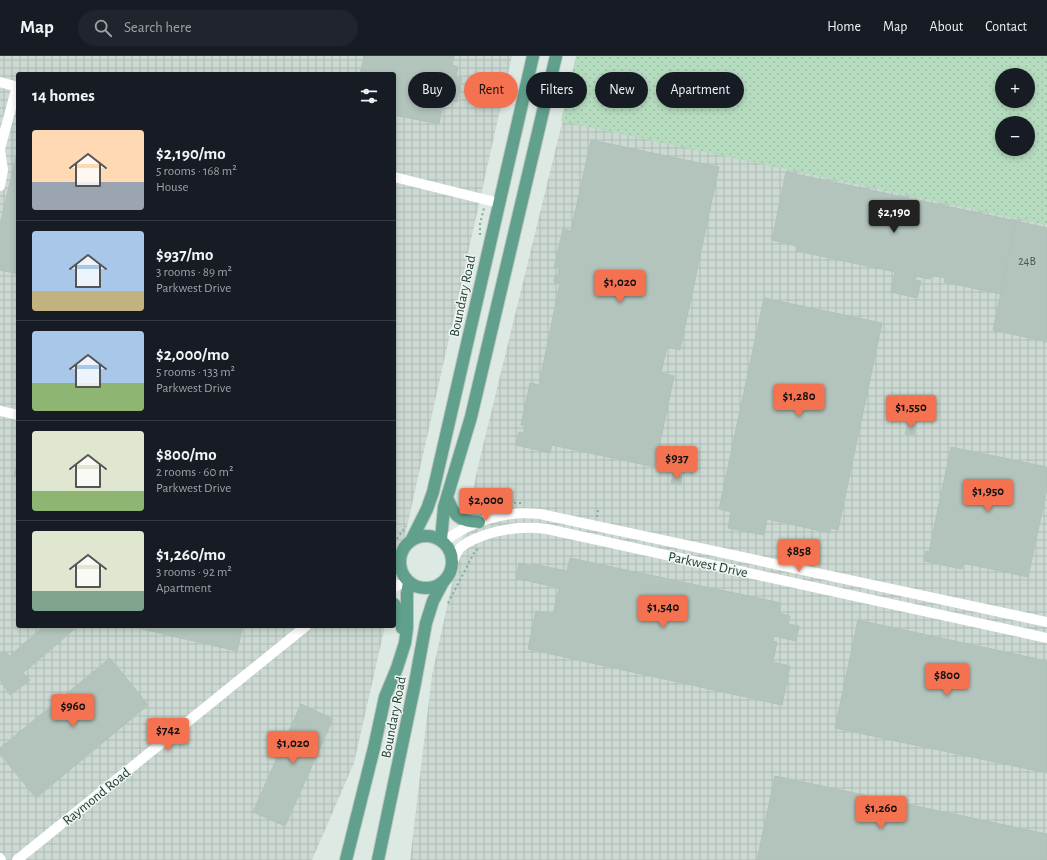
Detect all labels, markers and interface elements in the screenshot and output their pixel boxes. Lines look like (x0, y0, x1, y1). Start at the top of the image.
search box (78, 10, 358, 46)
icon: search (92, 17, 114, 39)
text: Map (20, 18, 54, 37)
text: Search here (124, 20, 192, 35)
text: Home (827, 20, 861, 34)
text: Map (883, 20, 907, 34)
text: About (929, 20, 963, 34)
text: Contact (985, 20, 1027, 34)
map controls (995, 68, 1035, 156)
button: + (995, 68, 1035, 108)
chip: Buy (408, 72, 456, 108)
chip: Rent (464, 72, 518, 108)
chip: Filters (526, 72, 587, 108)
chip: New (595, 72, 648, 108)
chip: Apartment (656, 72, 744, 108)
icon: filters (358, 85, 380, 107)
text: 14 homes (32, 87, 95, 104)
button: − (995, 116, 1035, 156)
text: $2,190/mo (156, 145, 226, 162)
icon: home (64, 146, 112, 194)
text: 5 rooms · 168 m² (156, 165, 237, 178)
text: House (156, 181, 188, 194)
pin: $2,190 (861, 200, 927, 234)
text: $2,190 (878, 206, 910, 219)
text: $937/mo (156, 246, 213, 263)
icon: home (64, 247, 112, 295)
street label: Boundary Road (448, 254, 478, 338)
house number: 24B (1018, 255, 1036, 267)
text: 3 rooms · 89 m² (156, 266, 232, 279)
pin: $1,020 (587, 270, 653, 304)
text: $1,020 (603, 276, 637, 289)
text: Parkwest Drive (156, 282, 231, 295)
text: $2,000/mo (156, 346, 229, 363)
icon: home (64, 347, 112, 395)
text: 5 rooms · 133 m² (156, 366, 235, 379)
text: Parkwest Drive (156, 382, 231, 395)
pin: $1,280 (766, 384, 832, 418)
text: $1,280 (783, 390, 815, 403)
pin: $1,550 (878, 395, 944, 429)
text: $1,550 (895, 401, 927, 414)
text: $800/mo (156, 446, 217, 463)
pin: $937 (653, 446, 701, 480)
icon: home (64, 447, 112, 495)
text: $937 (665, 452, 689, 465)
text: 2 rooms · 60 m² (156, 466, 233, 479)
pin: $1,950 (955, 479, 1021, 513)
text: Parkwest Drive (156, 482, 231, 495)
text: $1,950 (972, 485, 1004, 498)
pin: $2,000 (453, 488, 519, 522)
text: $2,000 (468, 494, 504, 507)
pin: $858 (775, 539, 823, 573)
text: $858 (787, 545, 811, 558)
text: $1,260/mo (156, 546, 226, 563)
icon: home (64, 547, 112, 595)
street label: Parkwest Drive (667, 550, 749, 580)
text: 3 rooms · 92 m² (156, 566, 232, 579)
text: Apartment (156, 582, 211, 595)
pin: $1,540 (630, 595, 696, 629)
text: $1,540 (647, 601, 679, 614)
pin: $800 (923, 663, 971, 697)
text: $800 (934, 669, 960, 682)
street label: Boundary Road (379, 675, 409, 759)
pin: $960 (49, 694, 97, 728)
text: $960 (60, 700, 86, 713)
pin: $742 (144, 718, 192, 752)
text: $742 (156, 724, 180, 737)
pin: $1,020 (260, 731, 326, 765)
text: $1,020 (276, 737, 310, 750)
street label: Raymond Road (60, 765, 133, 828)
pin: $1,260 (848, 796, 914, 830)
text: $1,260 (865, 802, 897, 815)

